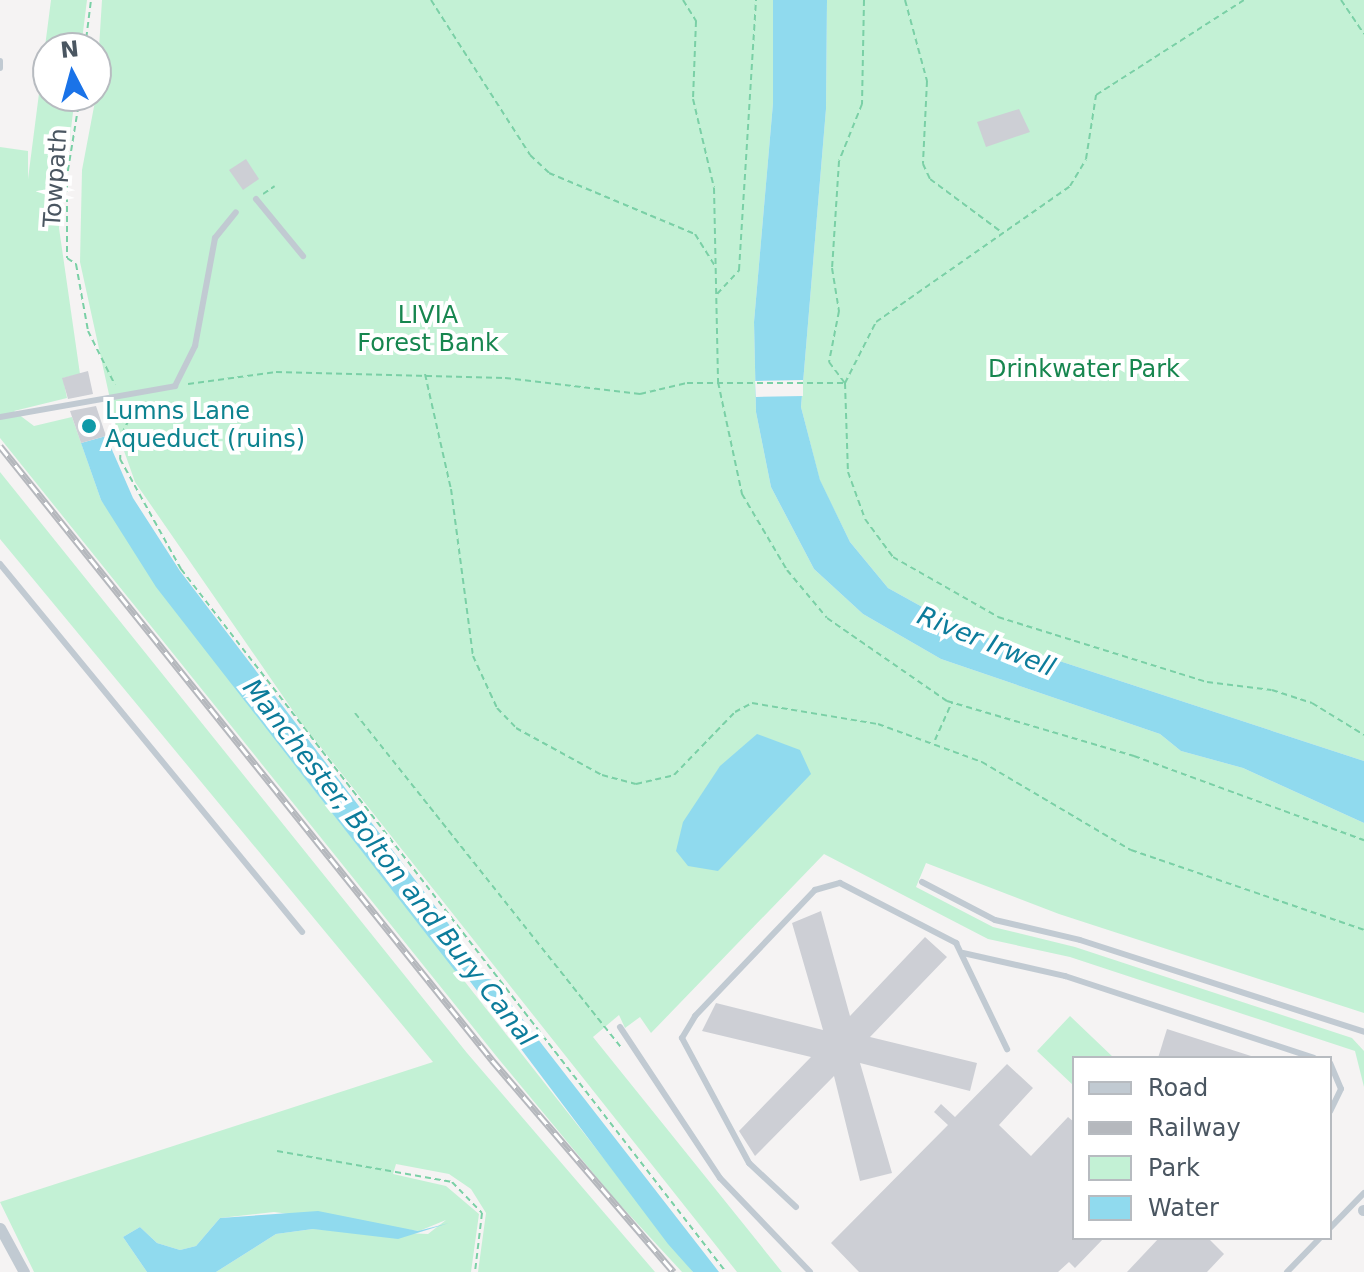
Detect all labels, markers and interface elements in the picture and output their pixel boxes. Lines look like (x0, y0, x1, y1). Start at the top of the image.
north arrow (32, 32, 112, 112)
text: N (59, 36, 80, 63)
street label: Towpath (38, 127, 74, 229)
park label: LIVIA Forest Bank (357, 302, 499, 358)
park label: Drinkwater Park (988, 356, 1180, 384)
place label: Lumns Lane Aqueduct (ruins) (105, 398, 305, 454)
marker: Lumns Lane Aqueduct (ruins) (80, 417, 98, 435)
water label: River Irwell (913, 600, 1059, 684)
water label: Manchester, Bolton and Bury Canal (236, 673, 542, 1053)
legend (1072, 1056, 1332, 1240)
text: Road (1148, 1074, 1208, 1102)
text: Railway (1148, 1114, 1241, 1142)
text: Park (1148, 1154, 1200, 1182)
text: Water (1148, 1194, 1219, 1222)

